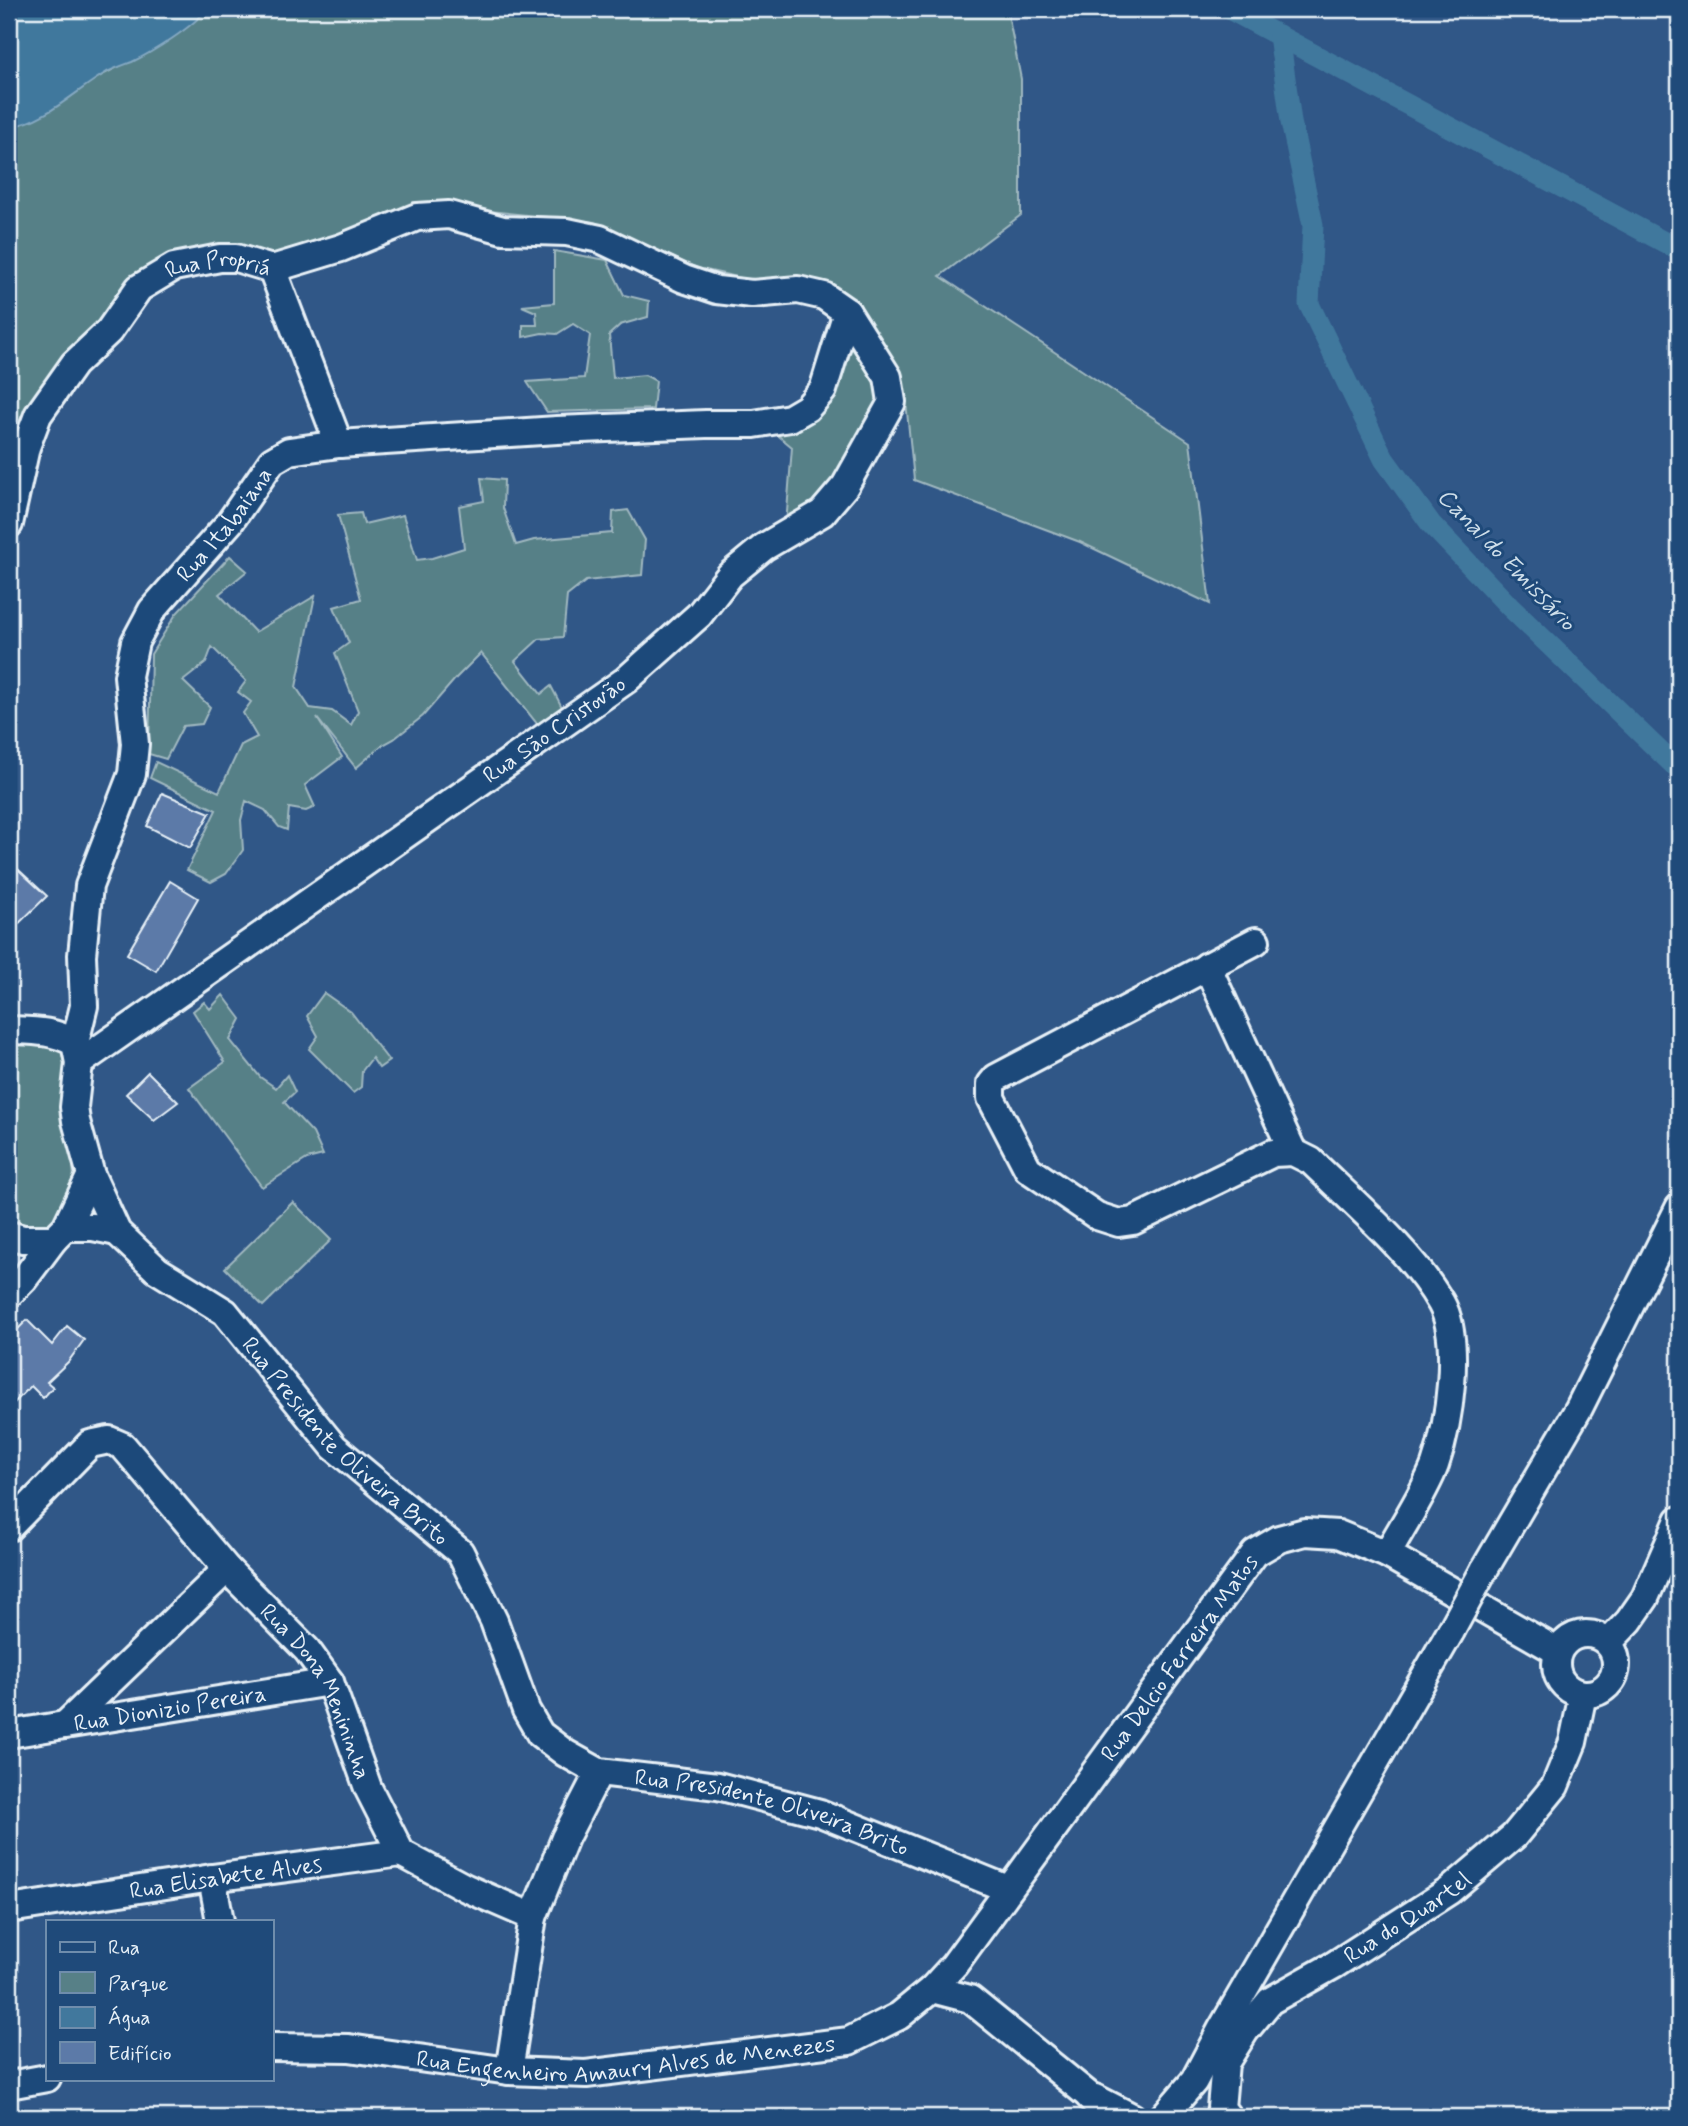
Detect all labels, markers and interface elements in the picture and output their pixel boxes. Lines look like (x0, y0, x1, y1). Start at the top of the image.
street label: Rua Propriá (160, 245, 275, 286)
street label: Rua Itabaiana (171, 462, 280, 589)
water label: Canal do Emissário (1430, 482, 1583, 639)
street label: Rua São Cristovão (478, 670, 633, 791)
street label: Rua Presidente Oliveira Brito (234, 1331, 454, 1553)
street label: Rua Delcio Ferreira Matos (1095, 1549, 1266, 1768)
street label: Rua Dona Menininha (252, 1598, 377, 1784)
street label: Rua Dionizio Pereira (72, 1680, 268, 1740)
street label: Rua Presidente Oliveira Brito (633, 1763, 913, 1864)
street label: Rua Elisabete Alves (128, 1851, 324, 1907)
street label: Rua do Quartel (1339, 1866, 1478, 1972)
legend (46, 1920, 273, 2080)
text: Rua (108, 1934, 140, 1962)
text: Parque (108, 1970, 169, 1998)
text: Água (108, 2004, 150, 2032)
street label: Rua Engenheiro Amaury Alves de Menezes (414, 2030, 837, 2091)
text: Edifício (108, 2040, 172, 2068)

